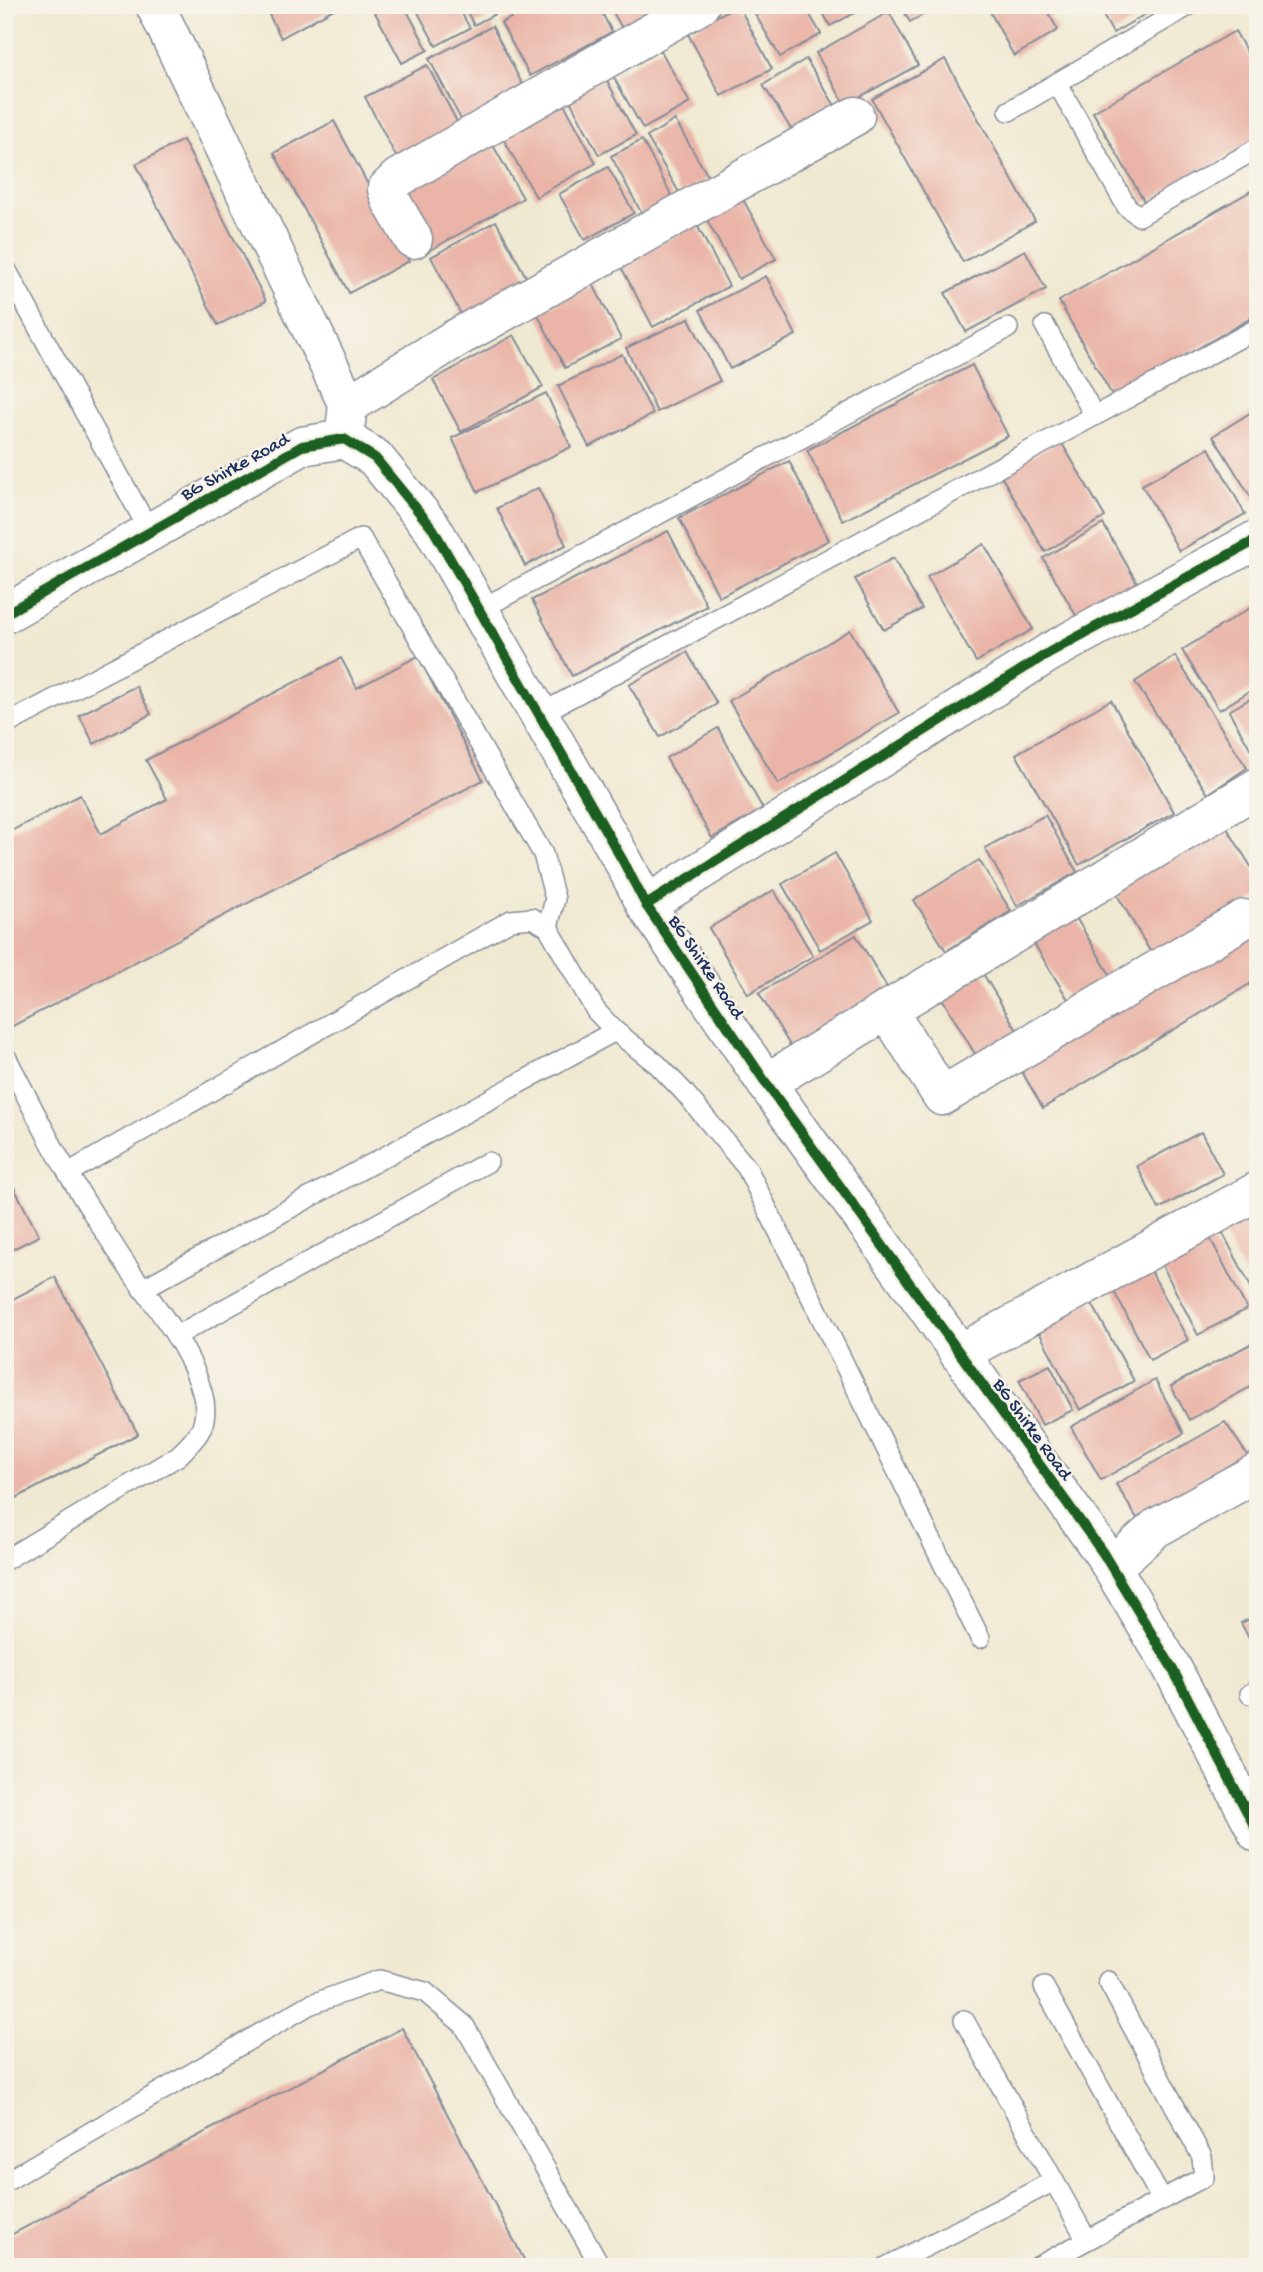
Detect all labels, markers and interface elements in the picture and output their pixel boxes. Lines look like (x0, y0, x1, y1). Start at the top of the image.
street label: BG Shirke Road (177, 428, 296, 508)
street label: BG Shirke Road (661, 911, 749, 1026)
street label: BG Shirke Road (986, 1374, 1077, 1487)

